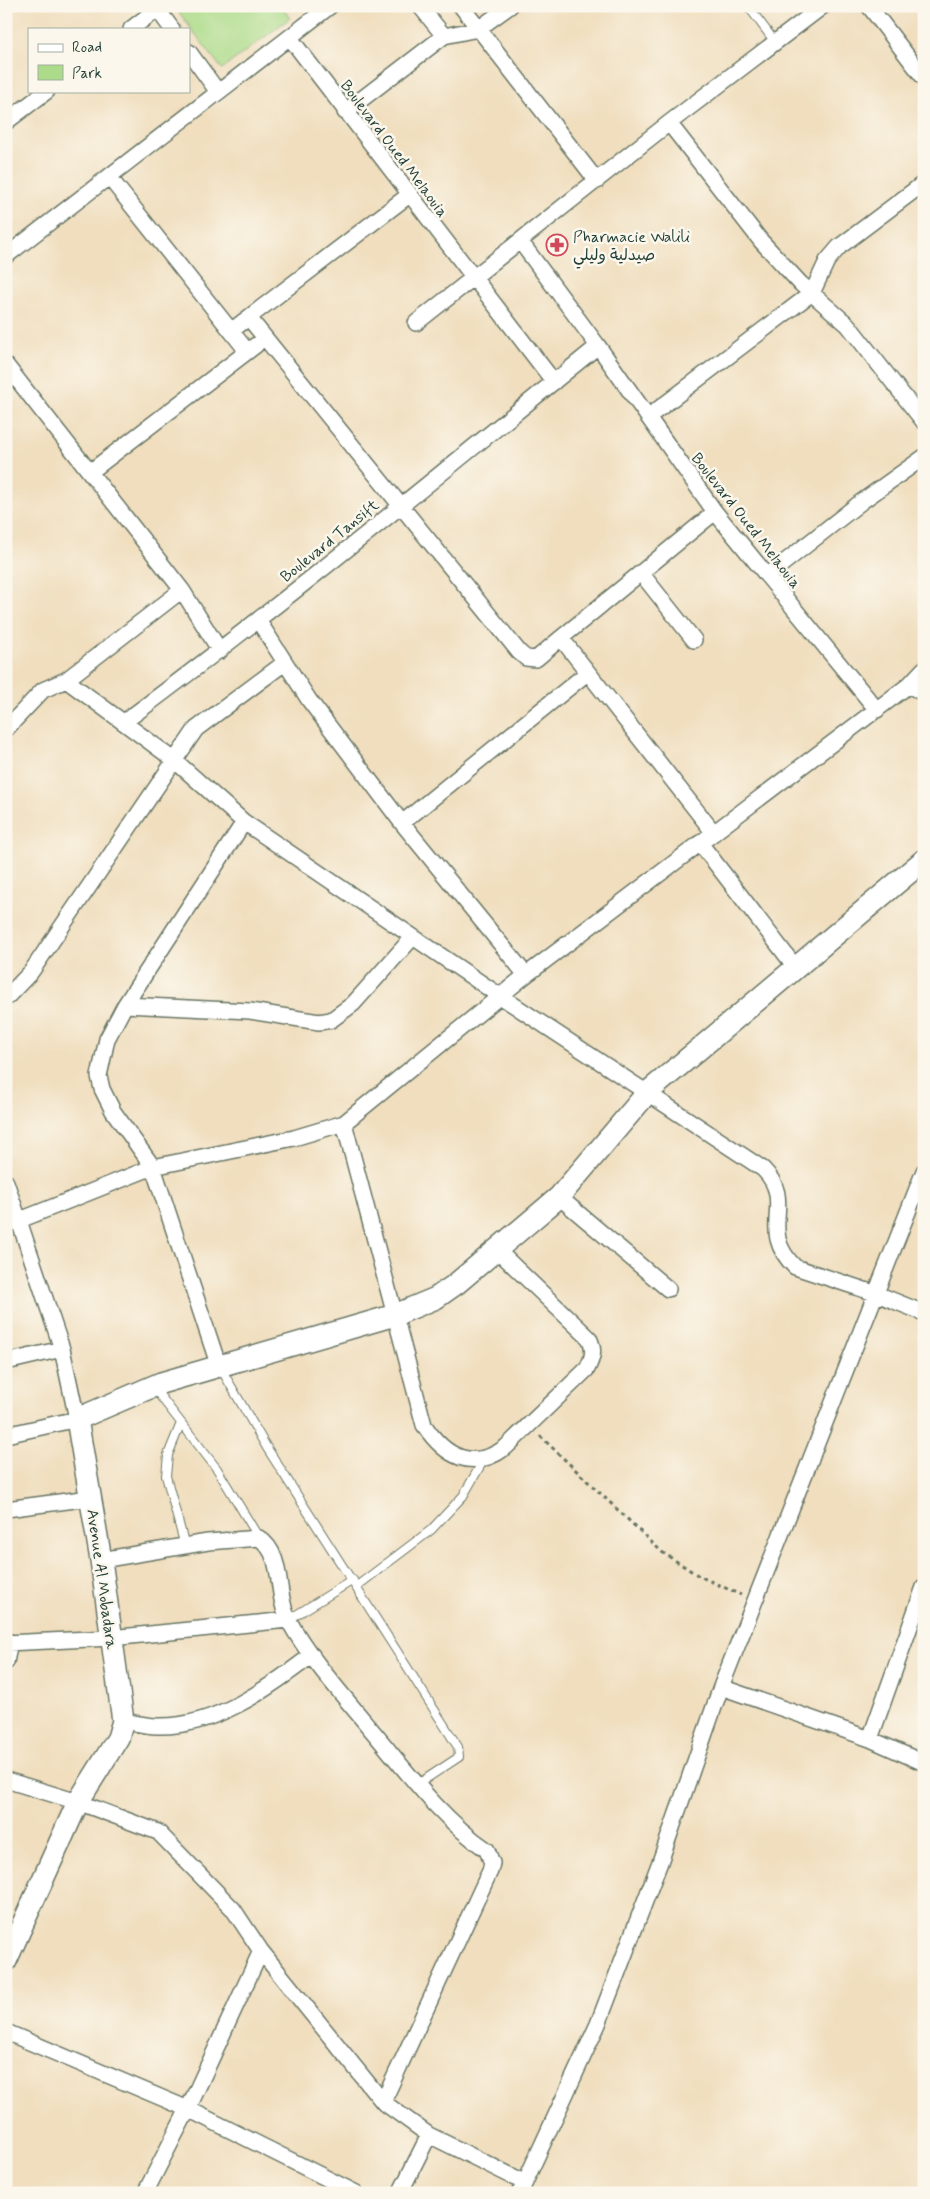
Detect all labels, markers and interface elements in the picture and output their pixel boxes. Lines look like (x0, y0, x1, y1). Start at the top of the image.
legend (28, 28, 190, 92)
text: Road (72, 38, 102, 58)
text: Park (72, 64, 102, 84)
street label: Boulevard Oued Melaouia (335, 76, 452, 222)
place label: Pharmacie Walili صيدلية وليلي (573, 227, 690, 269)
pharmacy icon: Pharmacie Walili صيدلية وليلي (545, 233, 569, 257)
street label: Boulevard Oued Melaouia (686, 449, 805, 593)
street label: Boulevard Tansift (276, 495, 384, 587)
street label: Avenue Al Mobadara (81, 1508, 122, 1651)

